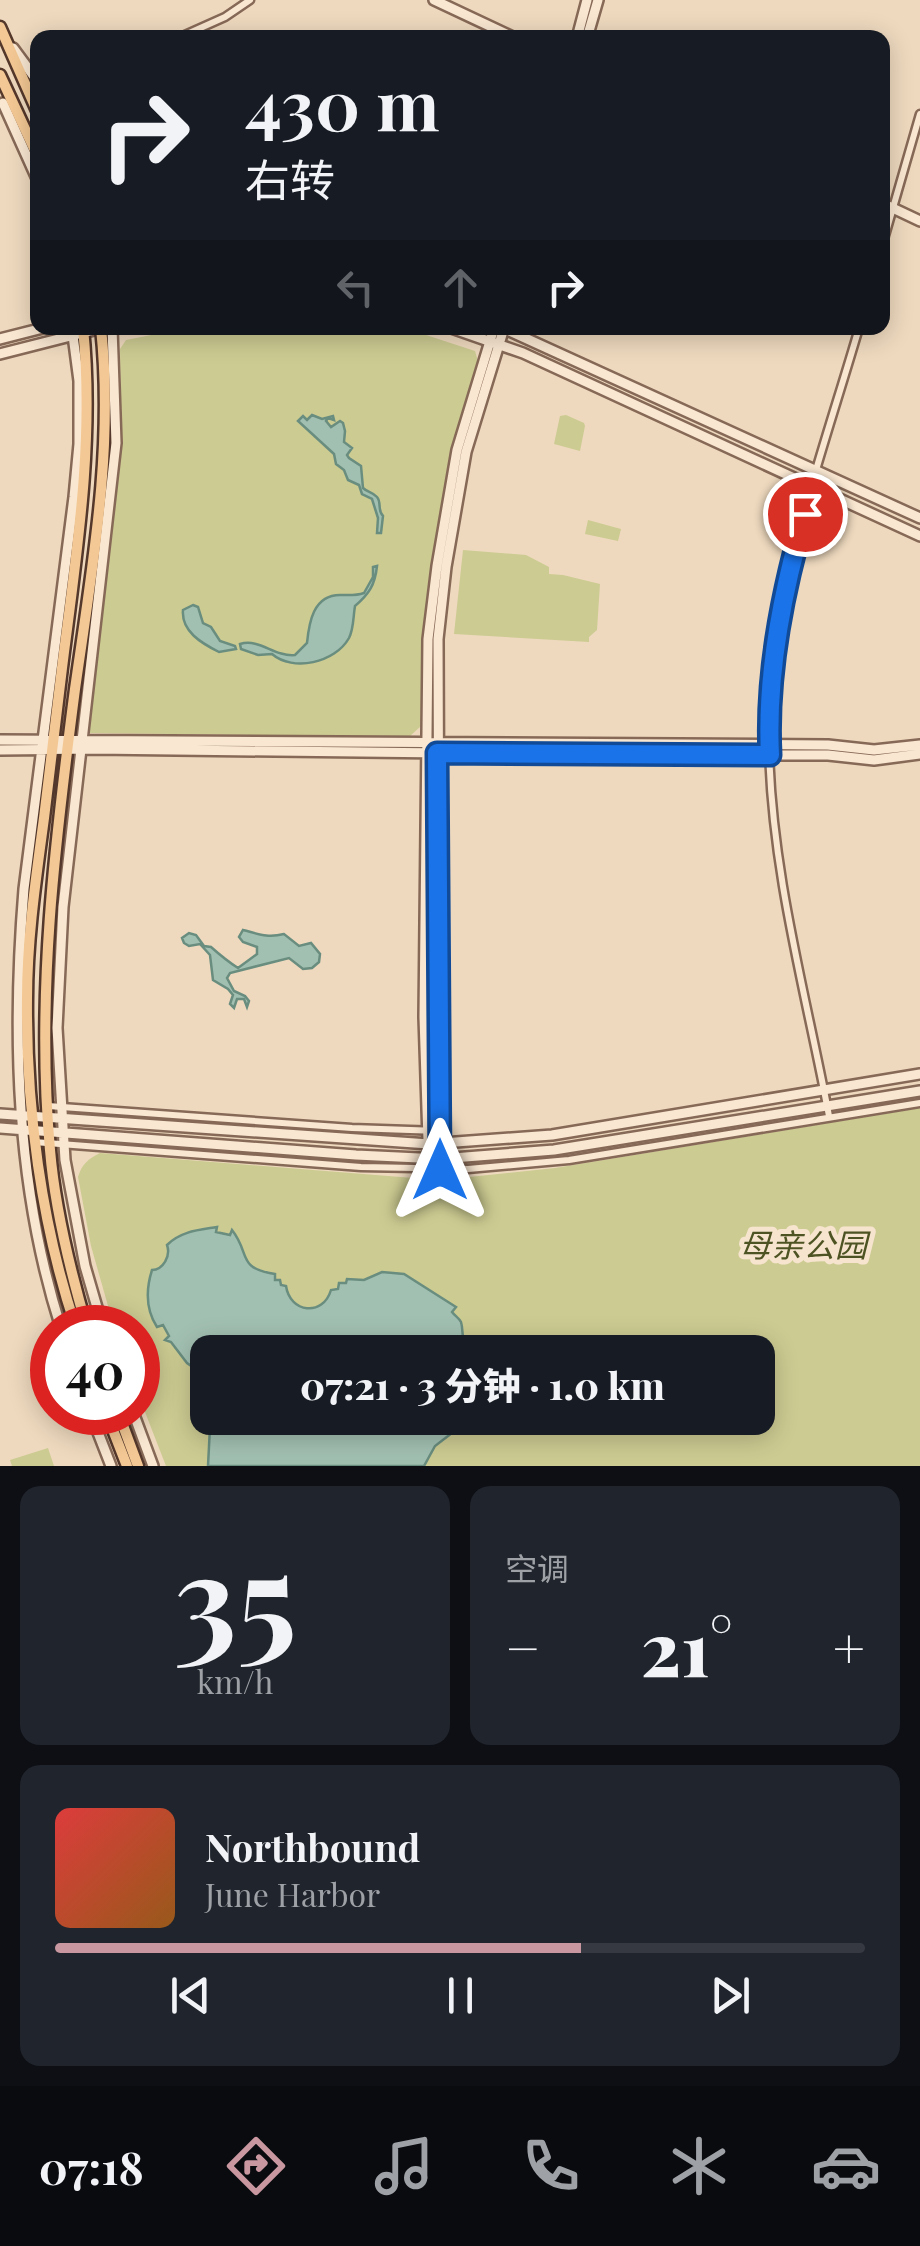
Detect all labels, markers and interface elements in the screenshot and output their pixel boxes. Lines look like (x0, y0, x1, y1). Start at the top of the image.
text: 430 m (245, 55, 440, 149)
icon: right (80, 70, 210, 200)
text: 右转 (245, 148, 335, 208)
icon: left (328, 260, 383, 315)
icon: ahead (433, 260, 488, 315)
icon: right (538, 260, 593, 315)
pin (763, 472, 848, 557)
icon: arrive (778, 487, 833, 542)
position arrow (388, 1118, 492, 1222)
park label: 母亲公园 (739, 1222, 871, 1265)
speed limit sign: 40 (30, 1305, 160, 1435)
text: 07:21 · 3 分钟 · 1.0 km (300, 1359, 665, 1410)
text: 35 (173, 1507, 297, 1681)
text: 空调 (505, 1546, 569, 1589)
text: 21° (641, 1596, 733, 1696)
text: − (505, 1609, 541, 1683)
text: + (833, 1609, 865, 1683)
text: km/h (197, 1659, 273, 1702)
text: Northbound (205, 1821, 420, 1872)
text: June Harbor (205, 1872, 380, 1915)
icon: previous (163, 1968, 218, 2023)
icon: pause (433, 1968, 488, 2023)
icon: next (703, 1968, 758, 2023)
icon: directions (221, 2131, 291, 2201)
icon: music (369, 2131, 439, 2201)
icon: phone (516, 2131, 586, 2201)
icon: climate (664, 2131, 734, 2201)
icon: car (811, 2131, 881, 2201)
text: 07:18 (39, 2136, 144, 2196)

